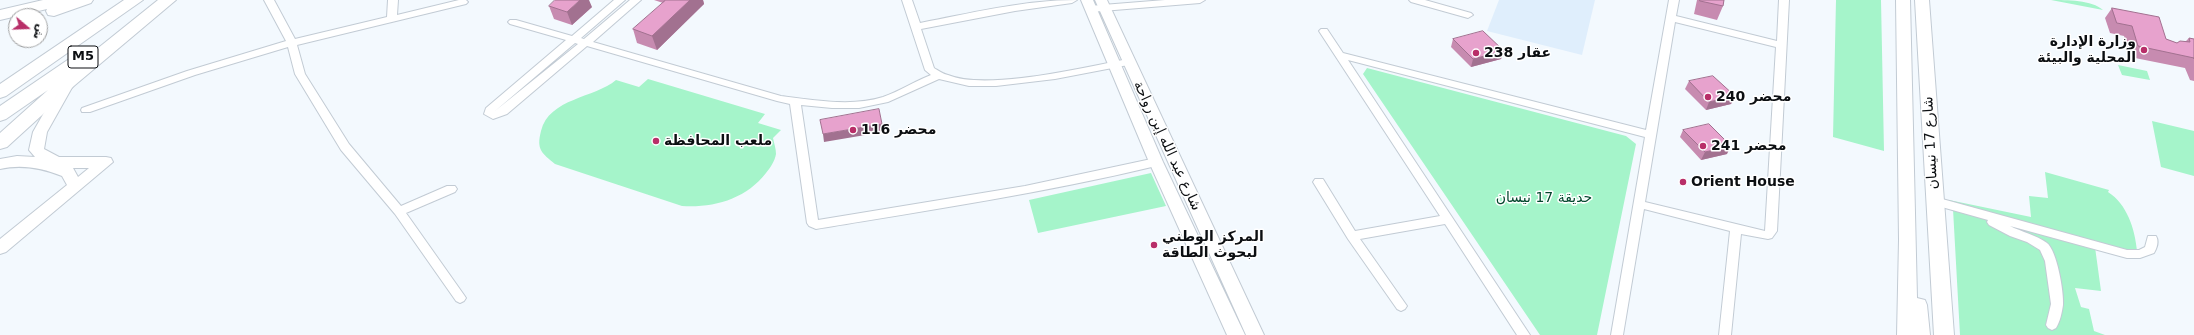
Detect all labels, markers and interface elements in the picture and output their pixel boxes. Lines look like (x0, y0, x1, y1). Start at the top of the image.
north arrow (8, 8, 48, 48)
text: ش (30, 22, 47, 41)
place label: وزارة الإدارة المحلية والبيئة (2037, 34, 2136, 66)
place label: عقار 238 (1484, 45, 1551, 61)
marker: وزارة الإدارة المحلية والبيئة (2139, 45, 2149, 55)
road number: M5 (68, 46, 98, 68)
marker: عقار 238 (1471, 48, 1481, 58)
street label: شارع عبد الله إبن رواحة (1130, 78, 1204, 214)
place label: محضر 240 (1716, 89, 1791, 105)
marker: محضر 240 (1703, 92, 1713, 102)
street label: شارع 17 نيسان (1920, 96, 1942, 190)
place label: محضر 116 (861, 122, 936, 138)
marker: محضر 116 (848, 125, 858, 135)
place label: ملعب المحافظة (664, 133, 772, 149)
marker: ملعب المحافظة (651, 136, 661, 146)
place label: محضر 241 (1711, 138, 1786, 154)
marker: محضر 241 (1698, 141, 1708, 151)
place label: Orient House (1691, 174, 1795, 190)
marker: Orient House (1678, 177, 1688, 187)
park label: حديقة 17 نيسان (1496, 190, 1592, 206)
place label: المركز الوطني لبحوث الطاقة (1162, 229, 1264, 262)
marker: المركز الوطني لبحوث الطاقة (1149, 240, 1159, 250)

